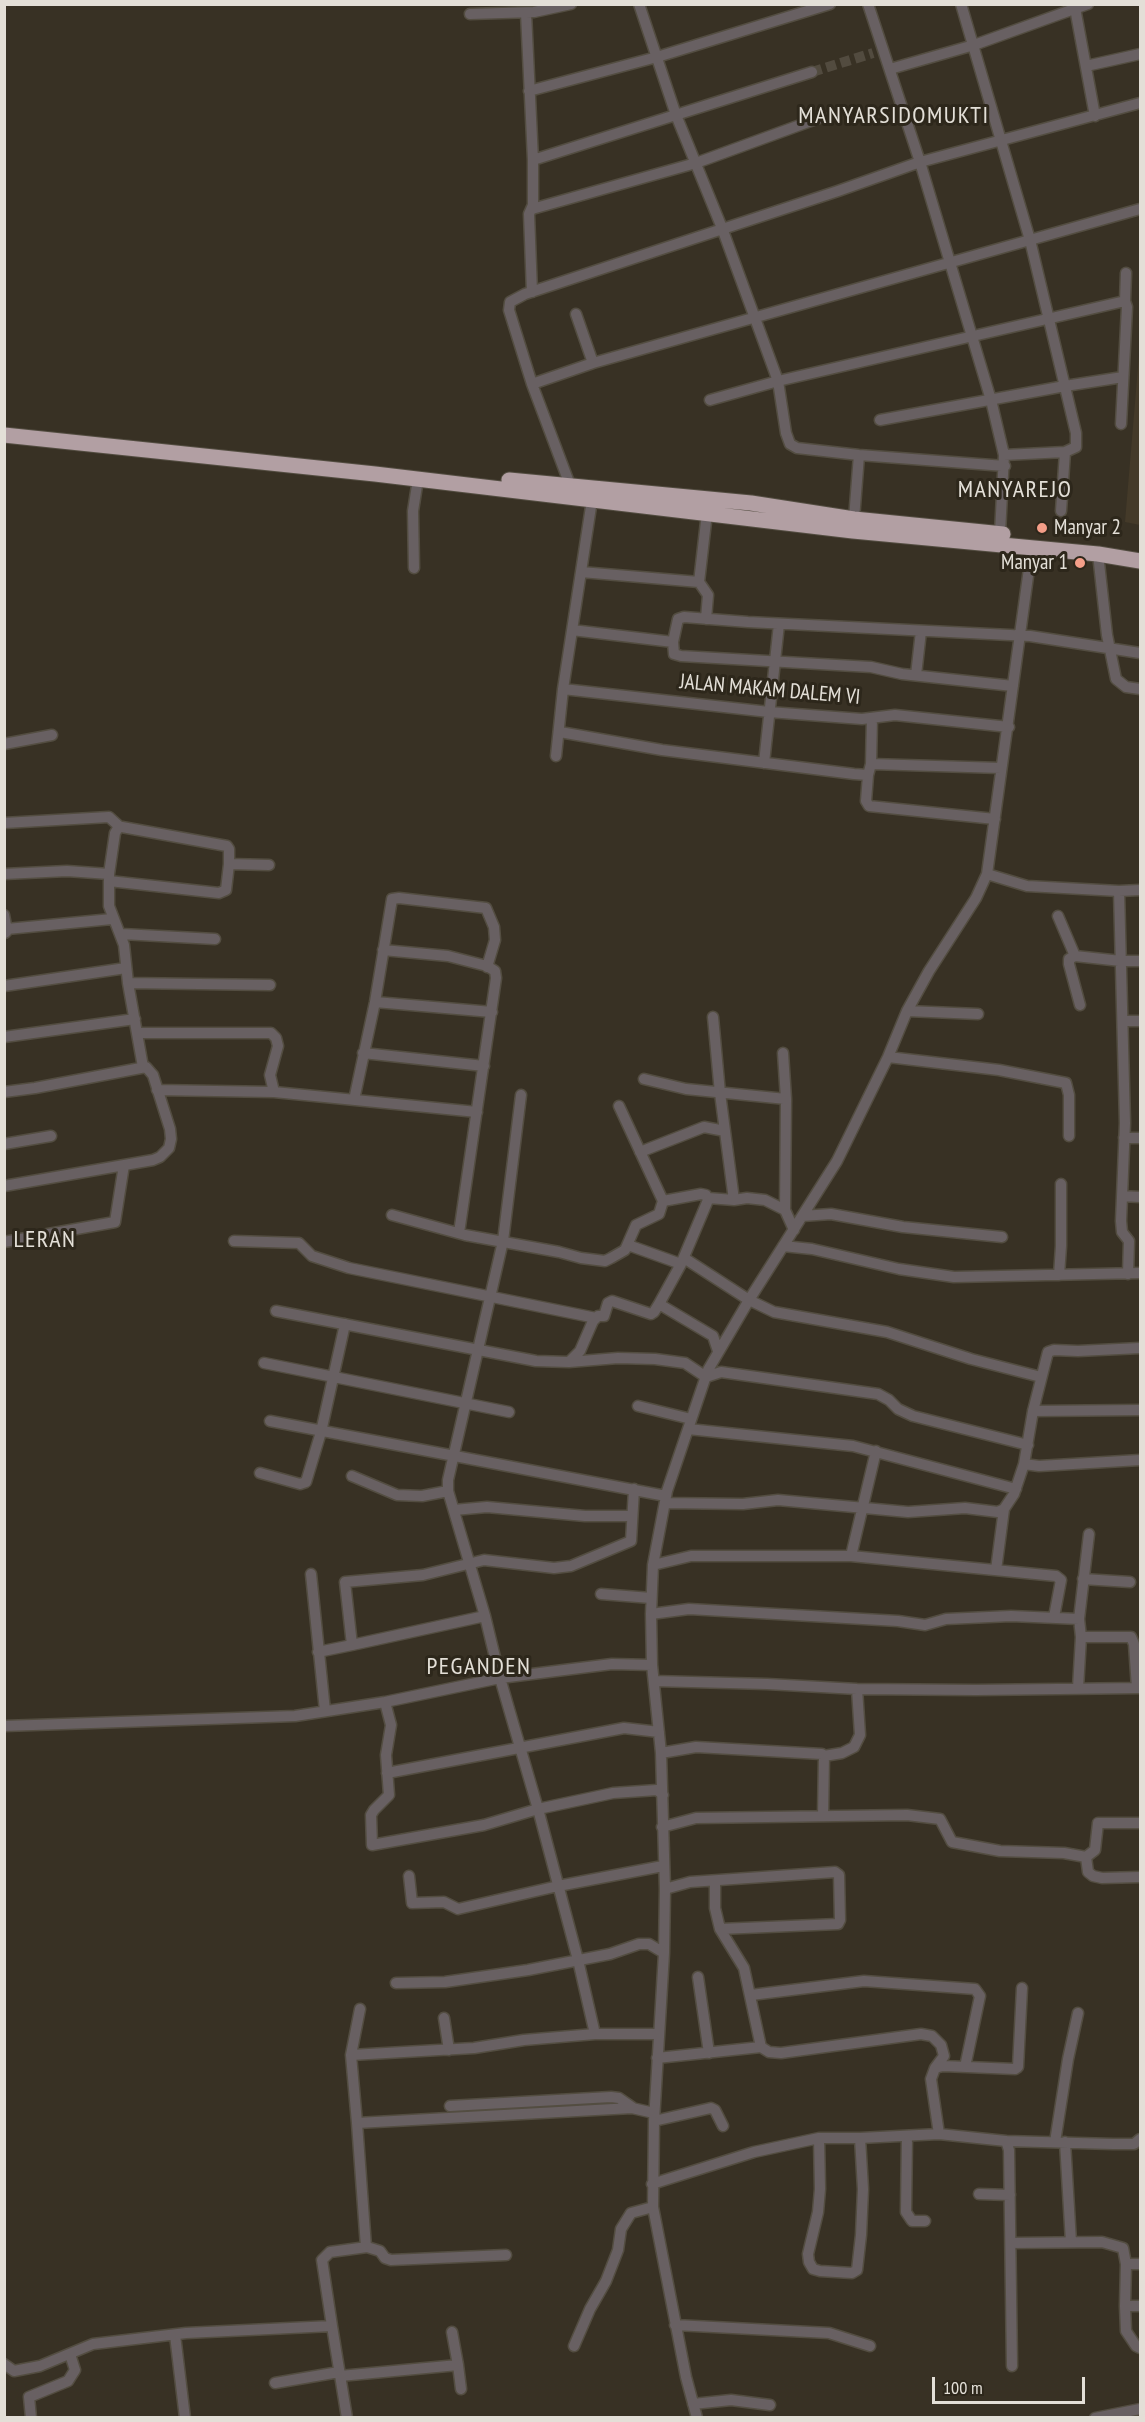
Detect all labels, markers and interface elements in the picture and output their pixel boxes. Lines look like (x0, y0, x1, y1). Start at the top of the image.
district label: MANYARSIDOMUKTI (798, 102, 990, 130)
district label: MANYAREJO (958, 476, 1072, 504)
place label: Manyar 2 (1054, 515, 1121, 541)
marker: Manyar 2 (1035, 521, 1049, 535)
place label: Manyar 1 (1001, 550, 1068, 576)
marker: Manyar 1 (1073, 556, 1087, 570)
street label: JALAN MAKAM DALEM VI (679, 670, 861, 710)
district label: LERAN (14, 1226, 76, 1254)
district label: PEGANDEN (427, 1653, 531, 1681)
scale bar (935, 2365, 1088, 2403)
text: 100 m (943, 2376, 983, 2399)

